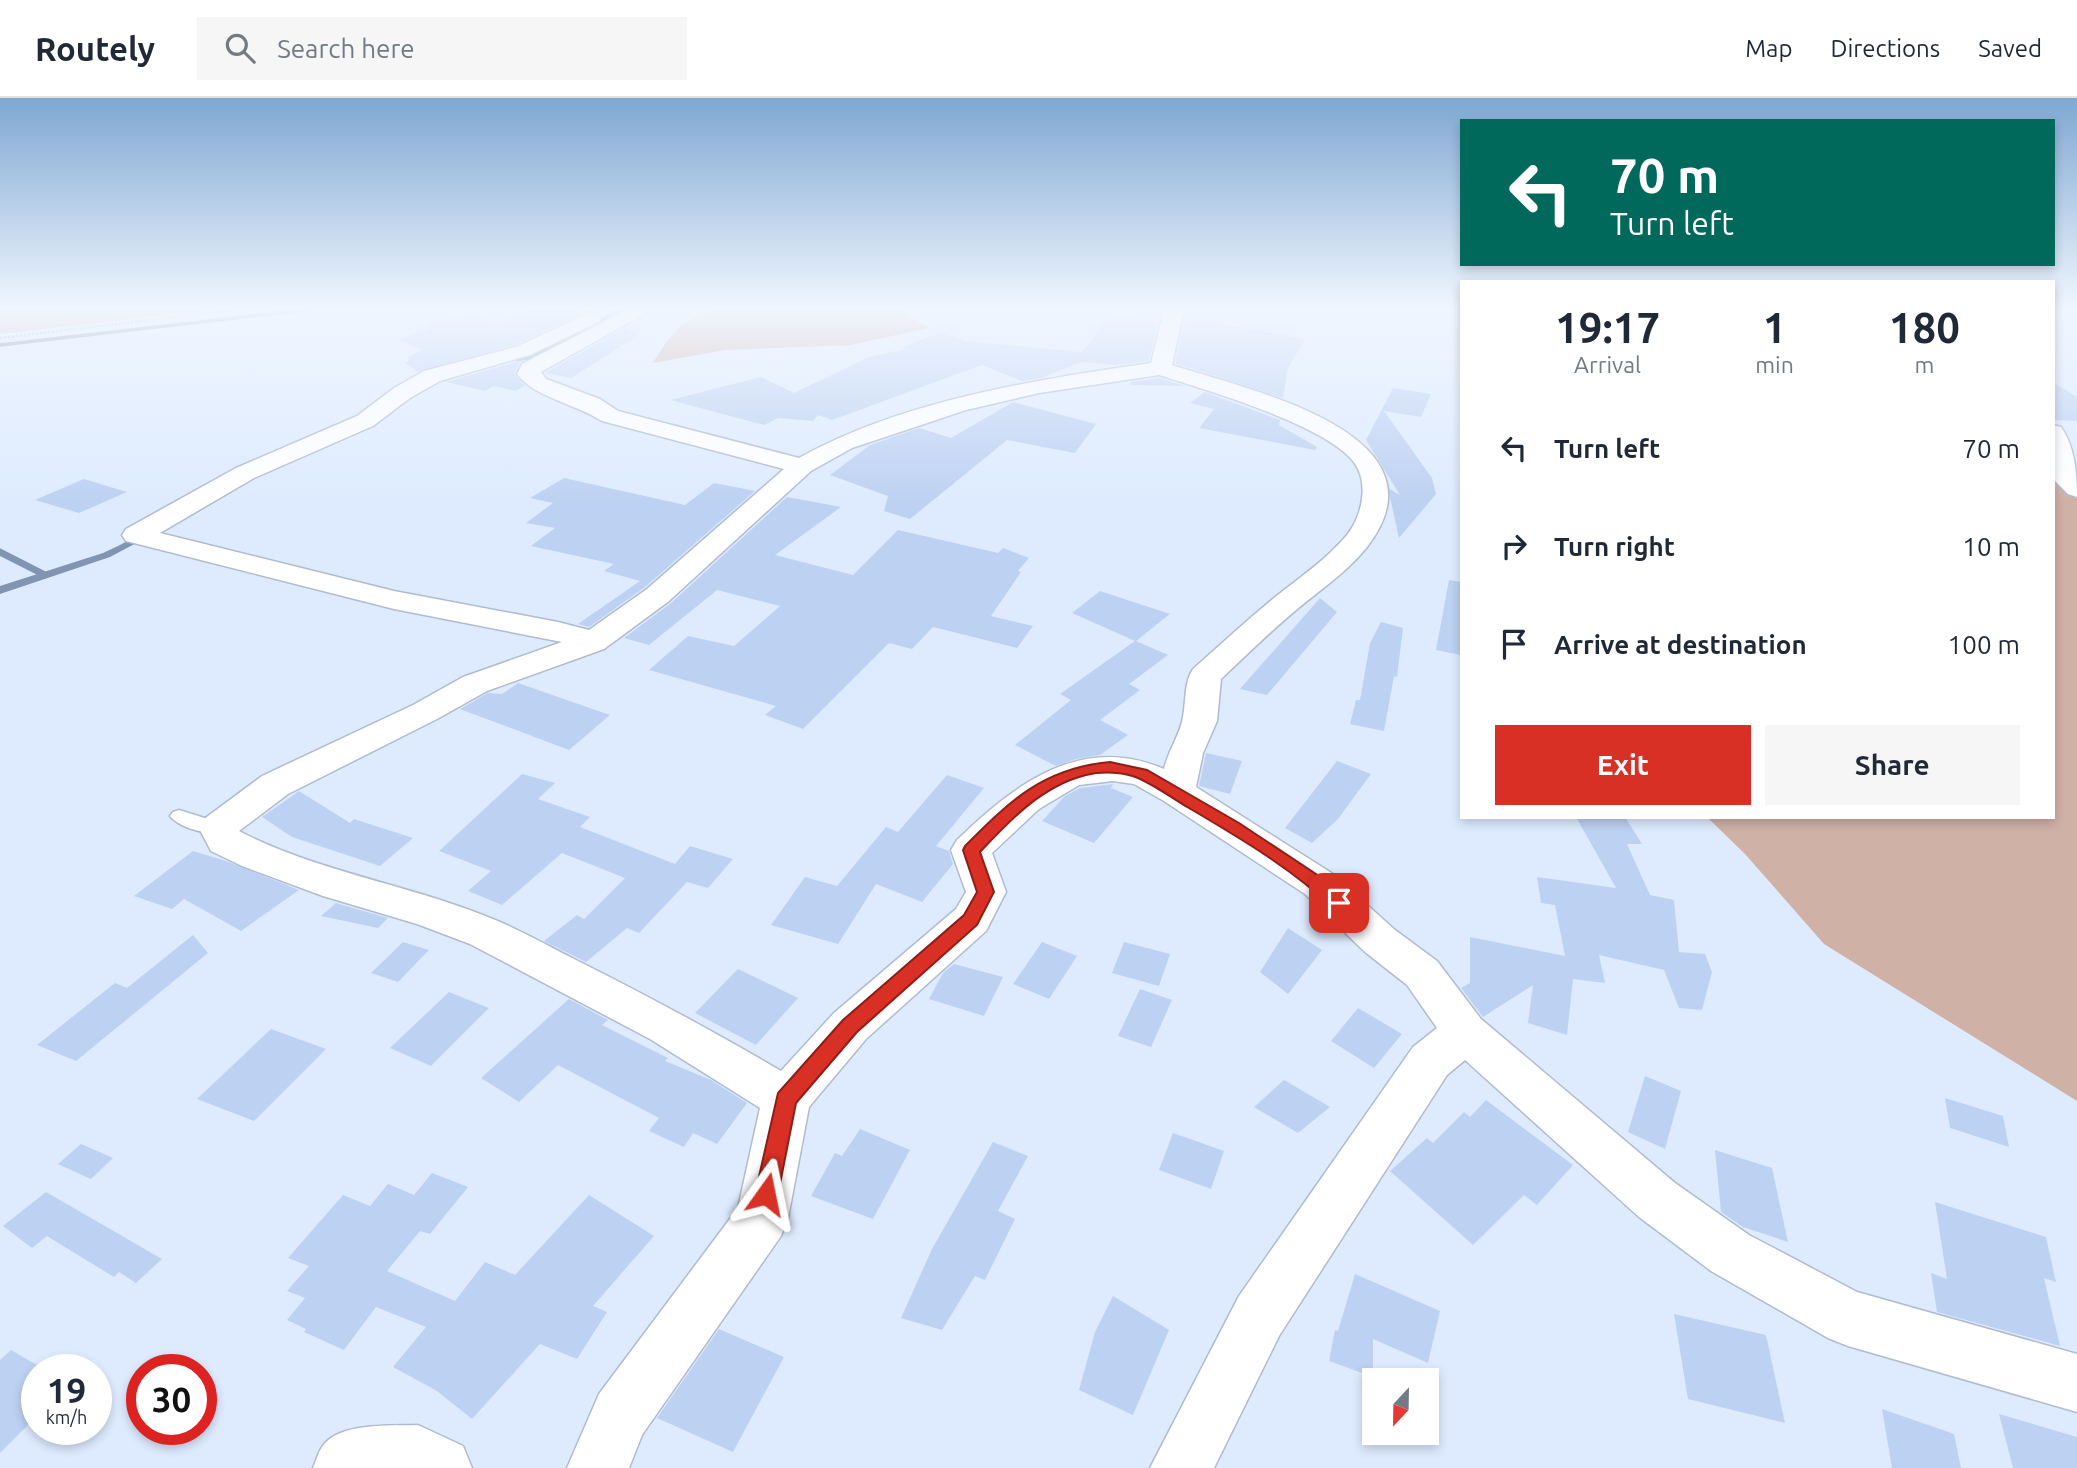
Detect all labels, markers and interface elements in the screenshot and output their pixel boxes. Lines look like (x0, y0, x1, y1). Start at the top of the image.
search box (197, 17, 687, 80)
icon: search (221, 29, 259, 67)
text: Routely (35, 30, 155, 67)
text: Search here (277, 34, 415, 63)
text: Map (1745, 35, 1792, 62)
text: Directions (1830, 35, 1940, 62)
text: Saved (1978, 35, 2042, 62)
icon: left (1495, 147, 1586, 238)
text: 70 m (1610, 147, 1719, 202)
text: Turn left (1610, 205, 1734, 241)
text: 19:17 (1555, 304, 1660, 351)
text: 1 (1763, 304, 1786, 351)
text: 180 (1889, 304, 1960, 351)
text: Arrival (1574, 352, 1641, 377)
text: min (1755, 352, 1794, 377)
text: m (1914, 352, 1934, 377)
icon: left (1495, 429, 1533, 467)
text: Turn left (1554, 434, 1660, 463)
text: 70 m (1962, 434, 2020, 463)
icon: right (1495, 527, 1533, 565)
text: Turn right (1554, 532, 1675, 561)
text: 10 m (1962, 532, 2020, 561)
icon: arrive (1495, 625, 1533, 663)
text: Arrive at destination (1554, 630, 1807, 659)
text: 100 m (1948, 630, 2020, 659)
button: Exit (1495, 725, 1751, 805)
button: Share (1765, 725, 2020, 805)
pin (1309, 873, 1369, 933)
icon: arrive (1320, 884, 1358, 922)
position arrow (729, 1157, 803, 1231)
speed limit sign: 30 (126, 1354, 217, 1445)
north arrow (1362, 1368, 1438, 1446)
map controls (1362, 1368, 1439, 1445)
text: 19 (47, 1370, 86, 1410)
text: km/h (46, 1407, 87, 1427)

